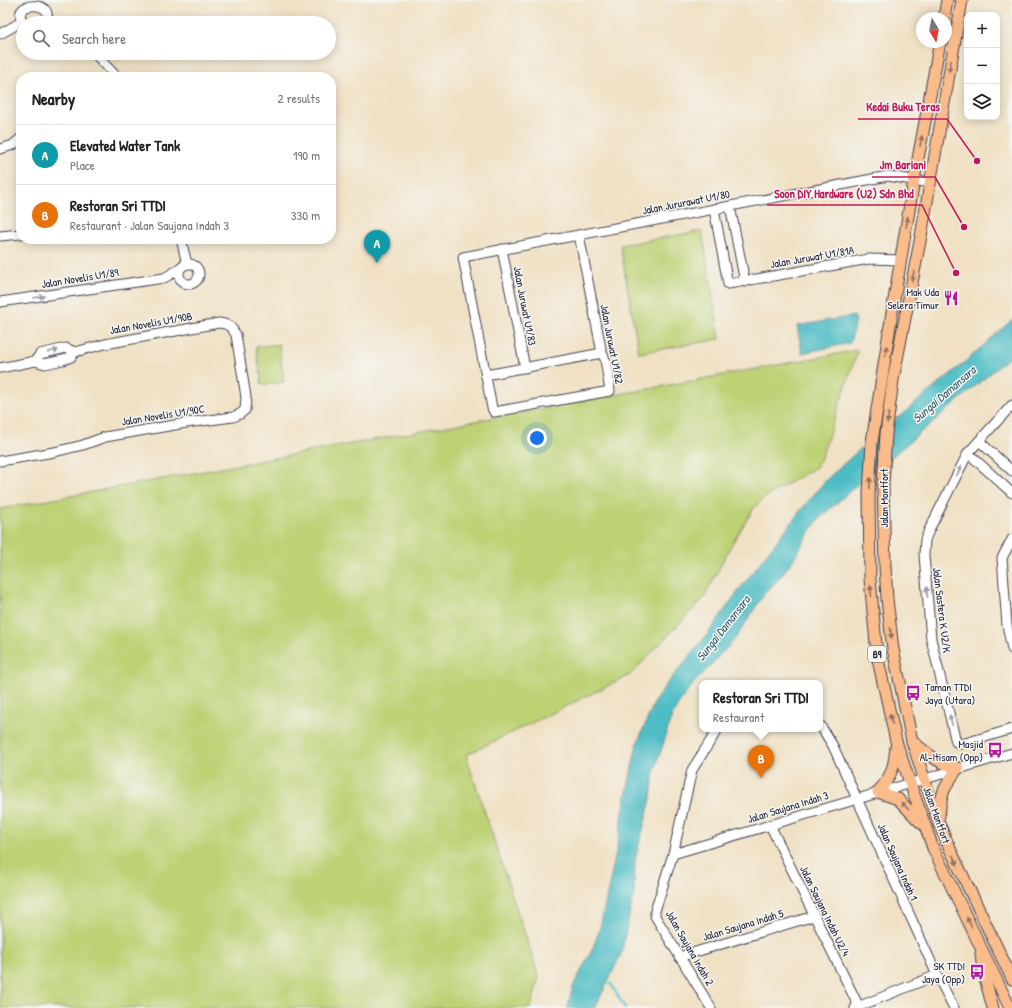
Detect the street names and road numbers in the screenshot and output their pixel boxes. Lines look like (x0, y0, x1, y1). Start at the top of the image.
street label: Jalan Jururawat U1/80 (641, 187, 731, 217)
street label: Jalan Juruwat U1/81A (769, 243, 856, 271)
street label: Jalan Novelis U1/89 (40, 265, 120, 291)
street label: Jalan Juruwat U1/83 (510, 265, 540, 347)
street label: Jalan Juruwat U1/82 (597, 303, 627, 385)
street label: Jalan Novelis U1/90B (109, 309, 194, 337)
street label: Jalan Novelis U1/90C (120, 402, 206, 428)
street label: Jalan Montfort (877, 468, 891, 528)
street label: Jalan Sastera K U2/K (930, 567, 954, 654)
road number: B9 (868, 646, 886, 662)
street label: Jalan Montfort (920, 785, 954, 845)
street label: Jalan Saujana Indah 3 (746, 788, 830, 826)
street label: Jalan Saujana Indah 1 (875, 821, 921, 903)
street label: Jalan Saujana Indah U2/4 (797, 863, 853, 959)
street label: Jalan Saujana Indah 5 (701, 906, 785, 944)
street label: Jalan Saujana Indah 2 (663, 908, 717, 988)

